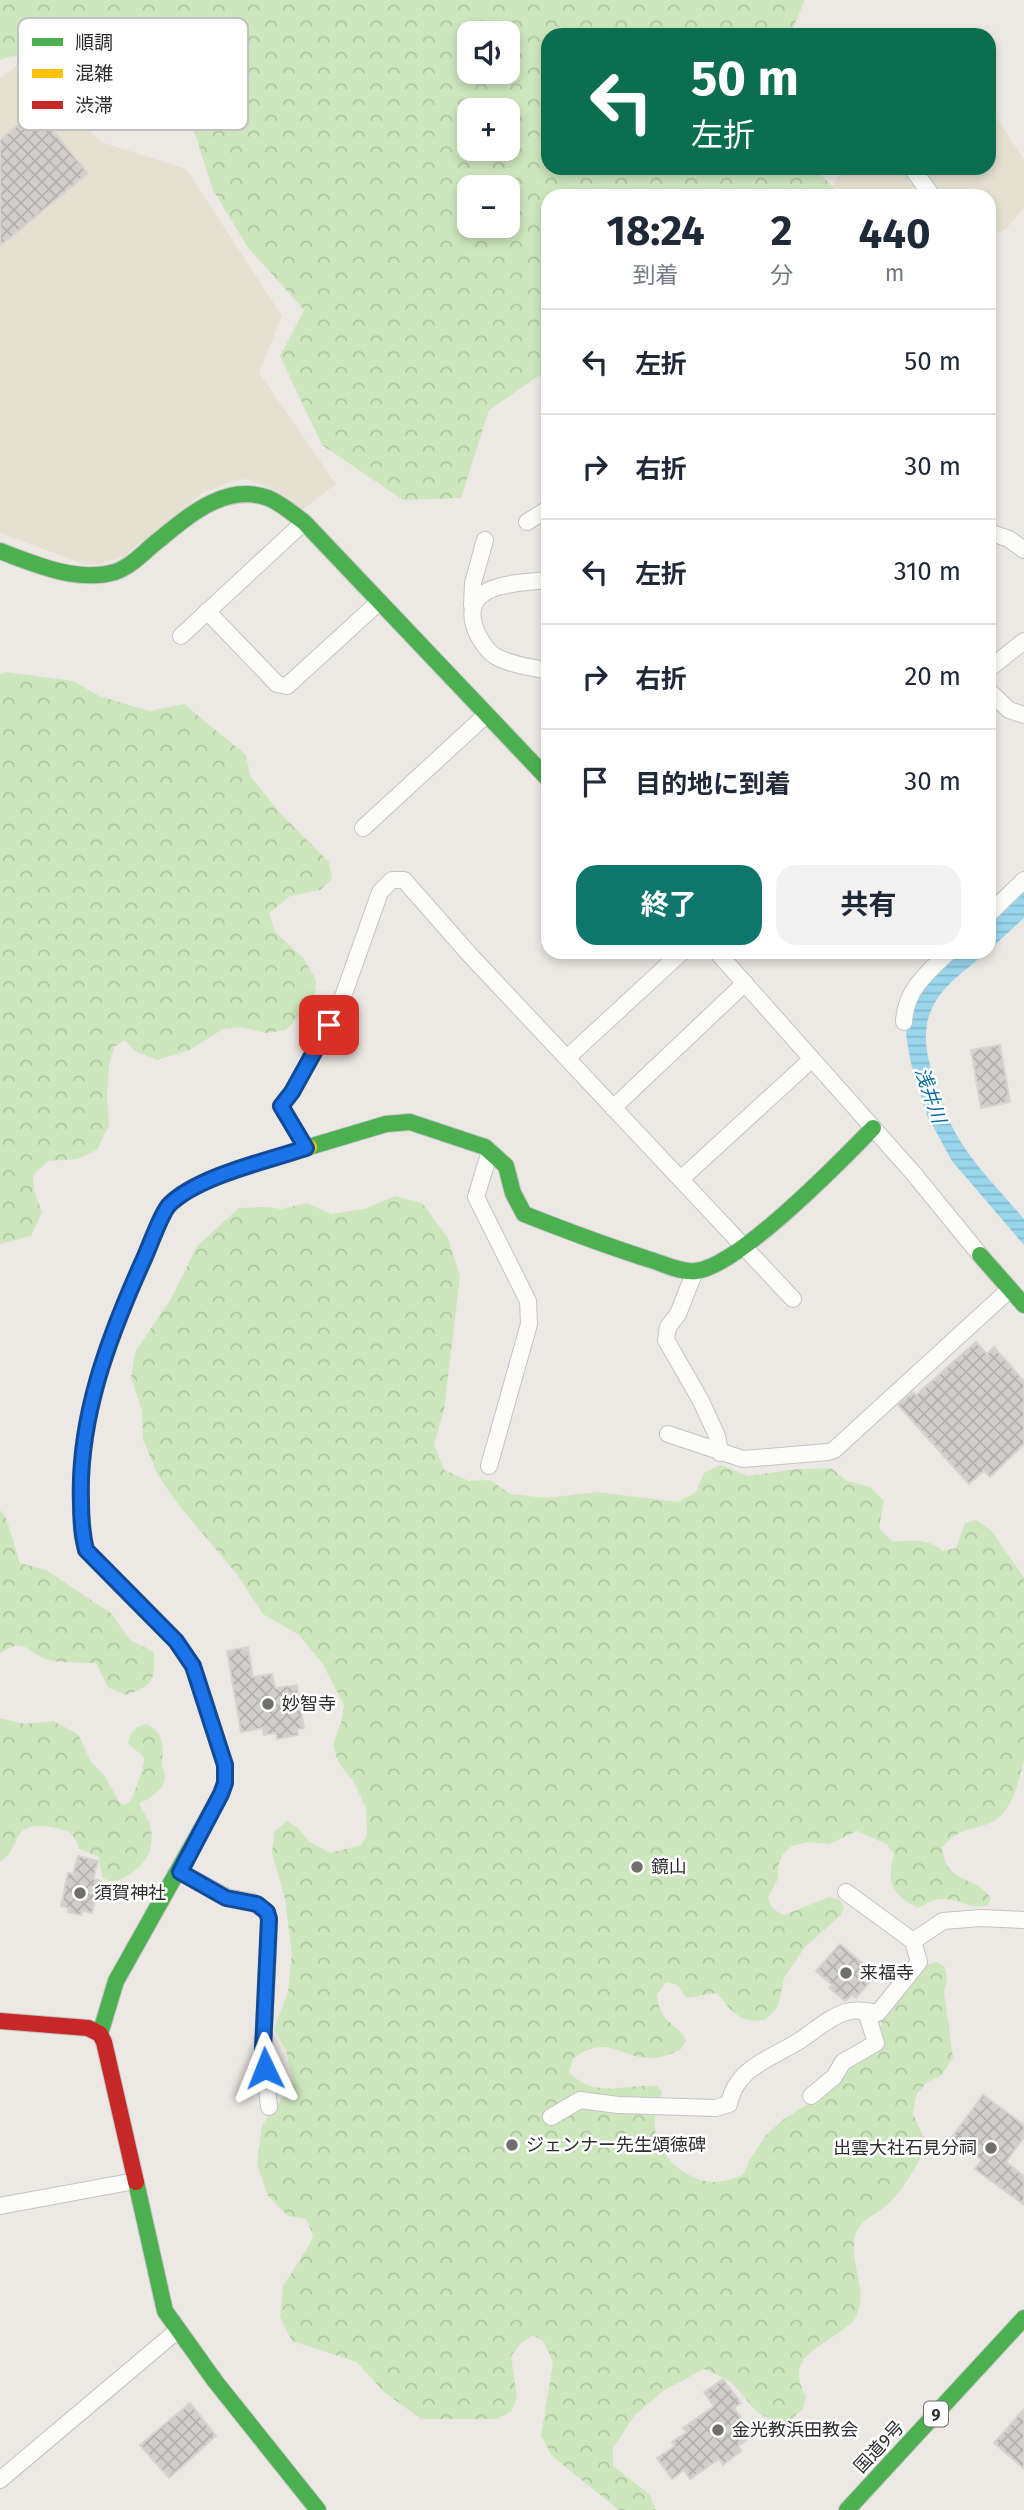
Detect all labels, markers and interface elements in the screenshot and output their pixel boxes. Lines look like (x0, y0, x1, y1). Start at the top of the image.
legend (18, 18, 248, 130)
map controls (457, 21, 520, 238)
button: sound (457, 21, 520, 84)
text: 順調 (75, 31, 113, 54)
text: 50 m (691, 49, 799, 108)
icon: left (576, 56, 667, 147)
text: 混雑 (75, 62, 113, 85)
text: 渋滞 (75, 94, 113, 117)
button: + (457, 98, 520, 161)
text: 左折 (691, 116, 755, 154)
button: − (457, 175, 520, 238)
text: 18:24 (606, 206, 705, 256)
text: 2 (771, 206, 792, 256)
text: 440 (859, 209, 931, 259)
text: m (885, 259, 904, 287)
text: 到着 (633, 261, 679, 289)
text: 分 (770, 261, 793, 289)
icon: left (576, 343, 614, 381)
text: 50 m (904, 346, 961, 377)
text: 左折 (635, 349, 687, 380)
icon: right (576, 448, 614, 486)
text: 30 m (904, 451, 961, 482)
text: 右折 (635, 454, 687, 485)
icon: left (576, 553, 614, 591)
text: 310 m (894, 556, 961, 587)
text: 左折 (635, 559, 687, 590)
icon: right (576, 658, 614, 696)
text: 20 m (904, 661, 961, 692)
text: 右折 (635, 664, 687, 695)
icon: arrive (576, 763, 614, 801)
text: 30 m (904, 766, 961, 797)
text: 目的地に到着 (635, 769, 791, 800)
button: 終了 (576, 865, 762, 945)
button: 共有 (776, 865, 961, 945)
pin (299, 995, 359, 1055)
icon: arrive (310, 1006, 348, 1044)
water label: 浅井川 (910, 1064, 951, 1128)
place label: 妙智寺 (282, 1693, 336, 1715)
marker: 妙智寺 (260, 1696, 276, 1712)
place label: 鏡山 (651, 1856, 687, 1878)
marker: 鏡山 (629, 1859, 645, 1875)
place label: 須賀神社 (94, 1882, 166, 1904)
marker: 須賀神社 (72, 1885, 88, 1901)
place label: 来福寺 (860, 1962, 914, 1984)
marker: 来福寺 (838, 1965, 854, 1981)
position arrow (228, 2031, 302, 2105)
place label: ジェンナー先生頌徳碑 (526, 2134, 706, 2156)
marker: ジェンナー先生頌徳碑 (504, 2137, 520, 2153)
place label: 出雲大社石見分祠 (833, 2137, 977, 2159)
marker: 出雲大社石見分祠 (983, 2140, 999, 2156)
road number: 9 (924, 2402, 948, 2426)
street label: 国道9号 (849, 2416, 909, 2478)
place label: 金光教浜田教会 (732, 2419, 858, 2441)
marker: 金光教浜田教会 (710, 2422, 726, 2438)

